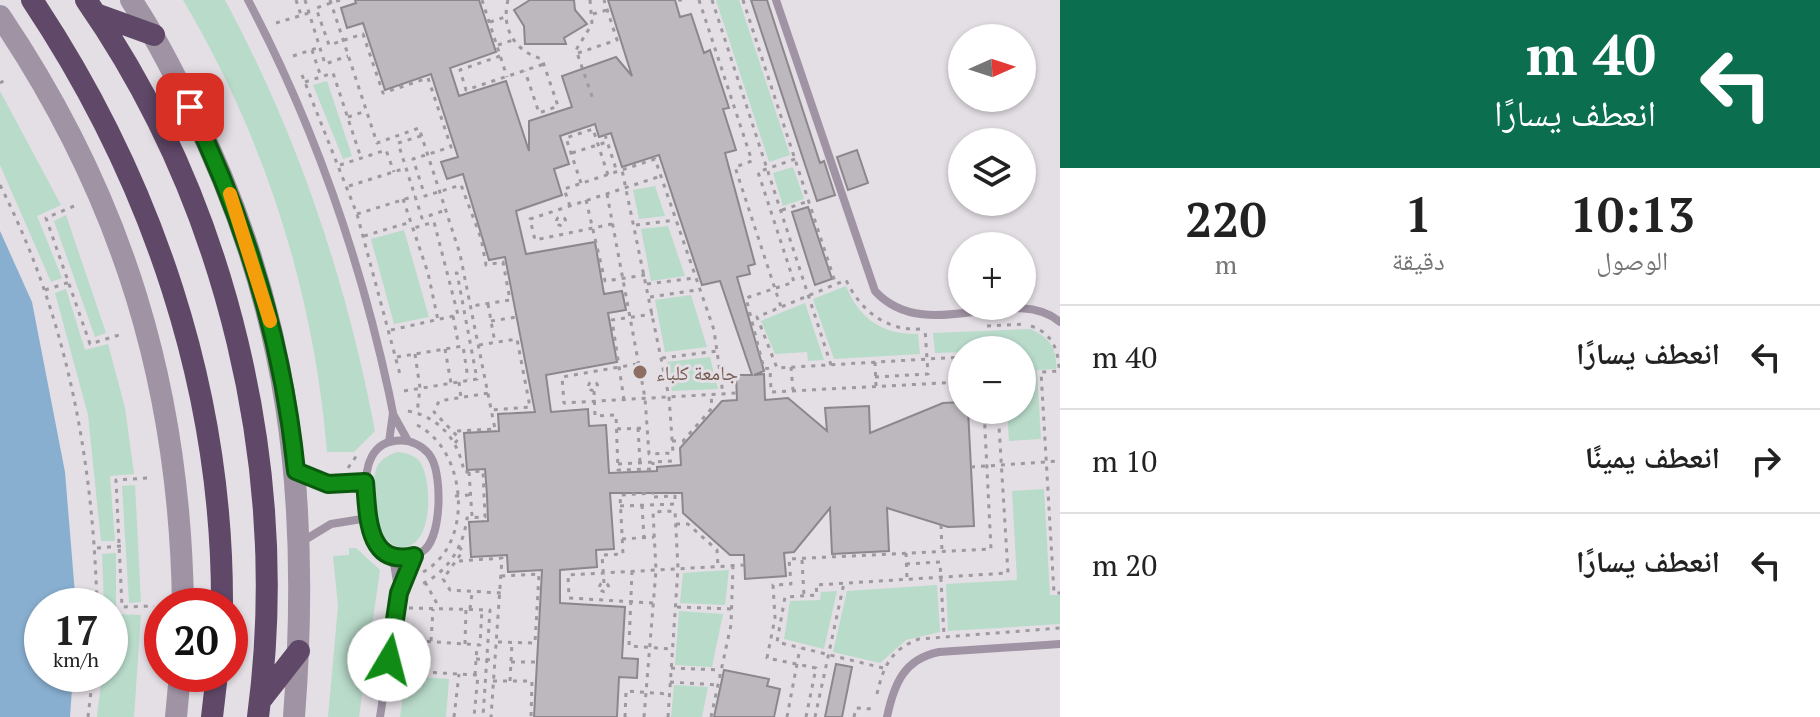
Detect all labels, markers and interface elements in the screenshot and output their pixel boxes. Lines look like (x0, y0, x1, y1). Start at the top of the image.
text: 40 m (1526, 17, 1656, 91)
north arrow (948, 24, 1036, 112)
map controls (948, 24, 1036, 424)
icon: left (1684, 32, 1788, 136)
pin (156, 73, 224, 141)
icon: arrive (168, 85, 212, 129)
text: انعطف يسارًا (1494, 89, 1656, 136)
button: layers (948, 128, 1036, 216)
text: 1 (1405, 182, 1432, 246)
text: 10:13 (1570, 182, 1695, 246)
text: 220 (1185, 187, 1267, 251)
button: + (948, 232, 1036, 320)
text: دقيقة (1392, 243, 1445, 277)
text: الوصول (1596, 243, 1668, 277)
text: m (1215, 247, 1237, 281)
text: انعطف يسارًا (1576, 333, 1720, 373)
icon: left (1744, 335, 1788, 379)
button: − (948, 336, 1036, 424)
text: 40 m (1092, 337, 1157, 377)
place label: جامعة كلباء (656, 359, 738, 386)
marker: جامعة كلباء (631, 363, 649, 381)
text: انعطف يمينًا (1585, 437, 1720, 477)
icon: right (1744, 439, 1788, 483)
text: 10 m (1092, 441, 1157, 481)
text: انعطف يسارًا (1576, 541, 1720, 581)
icon: left (1744, 543, 1788, 587)
text: 20 m (1092, 545, 1157, 585)
speed limit sign: 20 (144, 588, 248, 692)
text: 17 (53, 603, 99, 656)
position arrow (347, 618, 431, 702)
text: km/h (53, 646, 99, 673)

